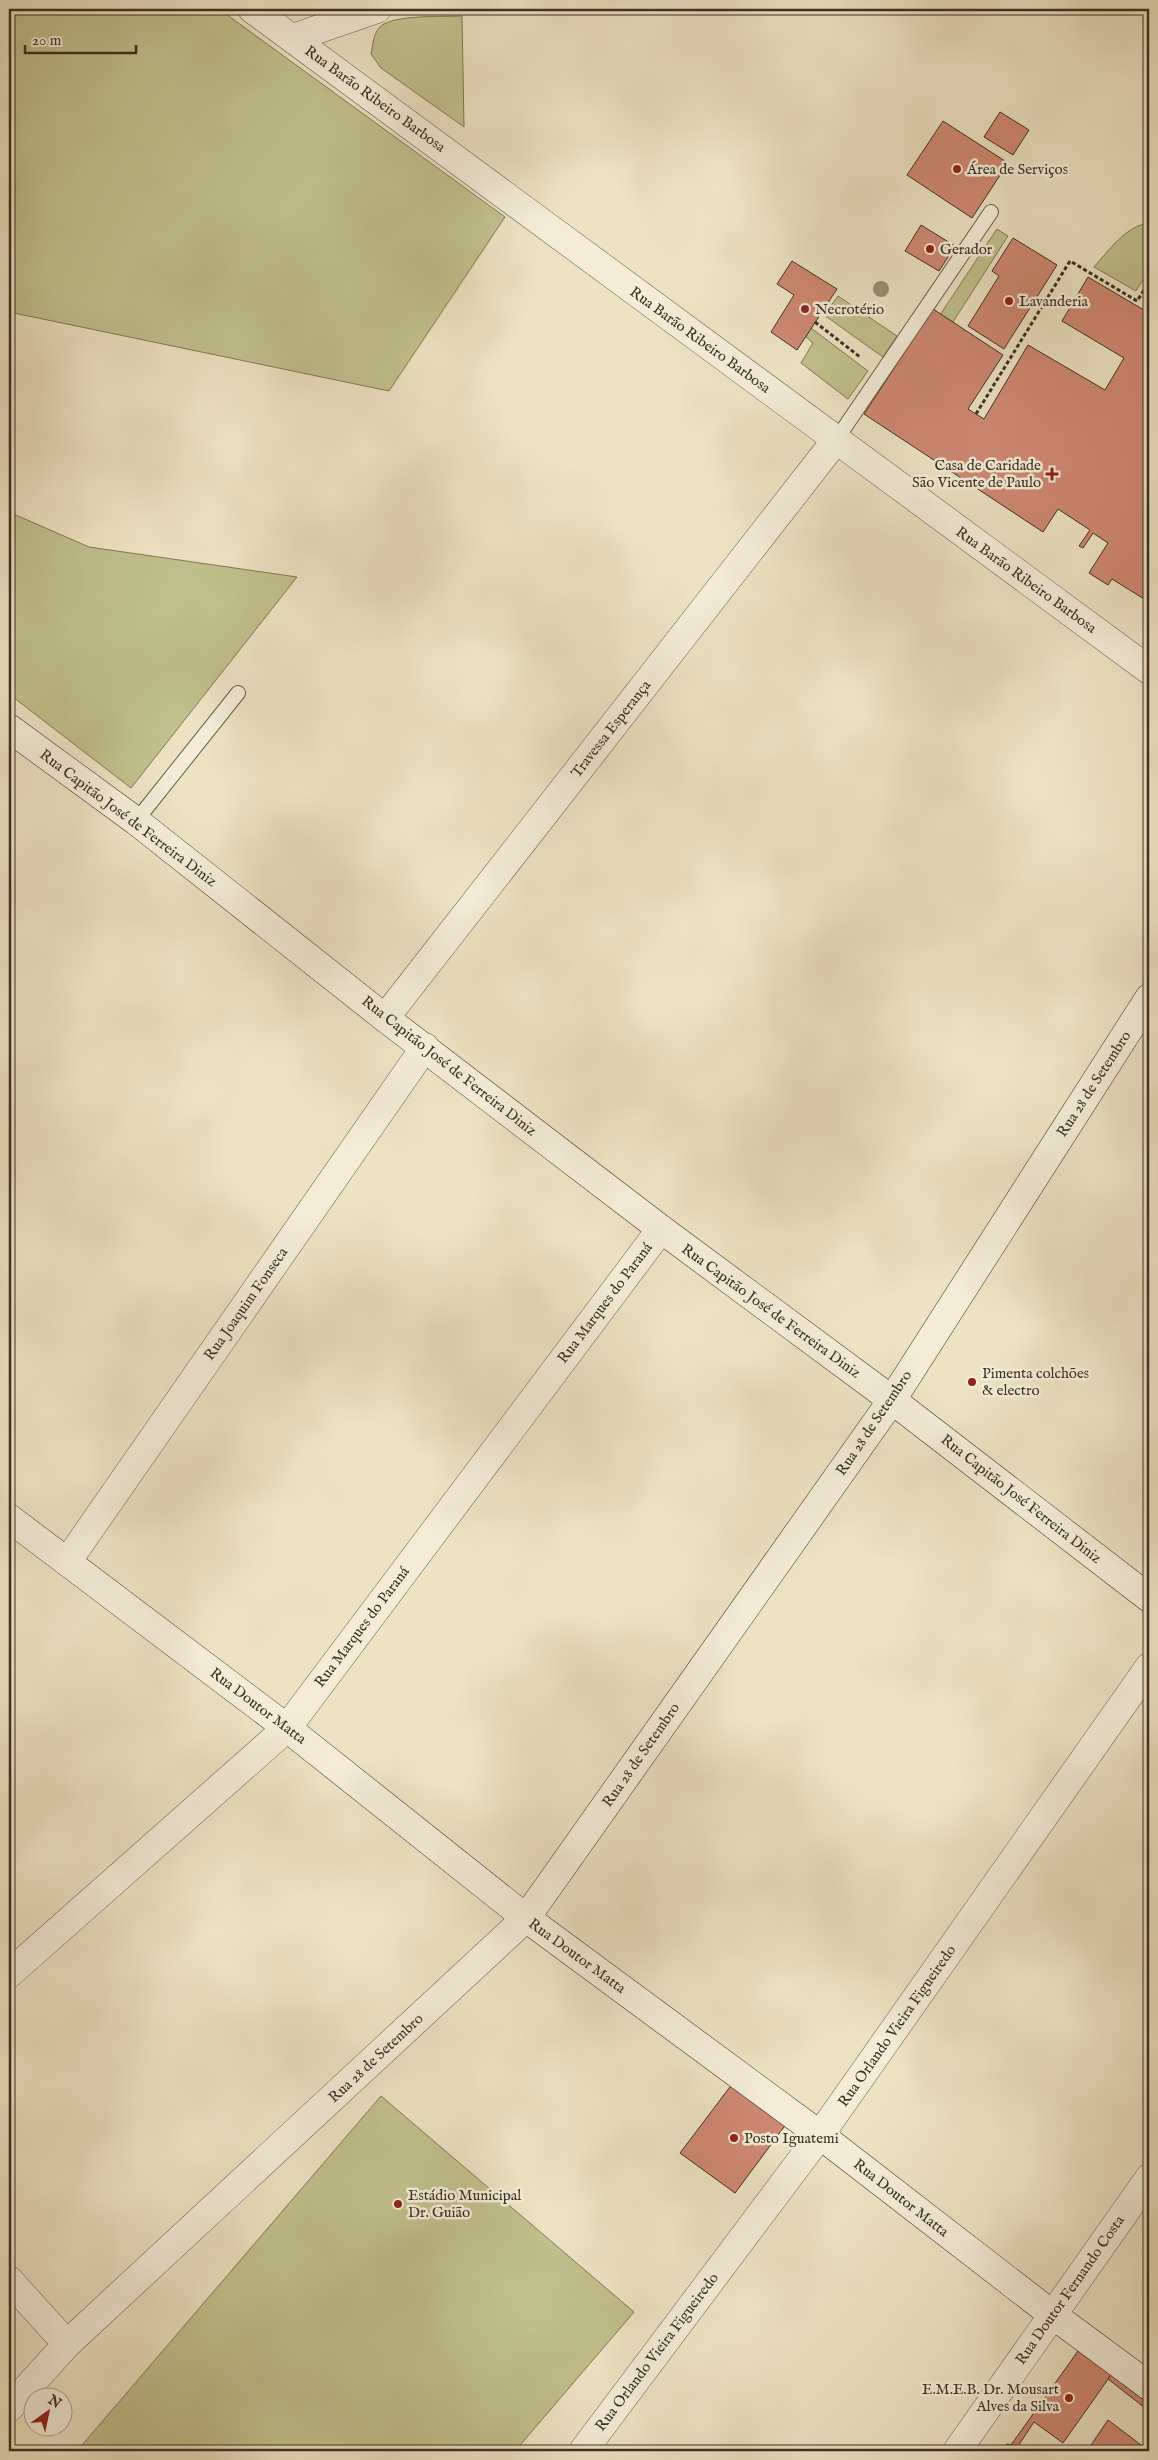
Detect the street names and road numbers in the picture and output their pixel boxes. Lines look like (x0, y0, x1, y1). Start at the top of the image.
street label: Rua Barão Ribeiro Barbosa (301, 42, 450, 157)
street label: Rua Barão Ribeiro Barbosa (626, 283, 775, 398)
street label: Rua Barão Ribeiro Barbosa (952, 523, 1101, 638)
street label: Travessa Esperança (567, 676, 655, 782)
street label: Rua Capitão José de Ferreira Diniz (36, 745, 220, 891)
street label: Rua Capitão José de Ferreira Diniz (358, 992, 540, 1140)
street label: Rua 28 de Setembro (1053, 1027, 1135, 1141)
street label: Rua Marques do Paraná (553, 1238, 657, 1367)
street label: Rua Capitão José de Ferreira Diniz (678, 1240, 864, 1382)
street label: Rua Joaquim Fonseca (200, 1243, 292, 1364)
street label: Rua 28 de Setembro (832, 1367, 916, 1479)
street label: Rua Capitão José Ferreira Diniz (937, 1430, 1105, 1568)
street label: Rua Marques do Paraná (310, 1562, 414, 1691)
street label: Rua Doutor Matta (206, 1664, 310, 1749)
street label: Rua 28 de Setembro (598, 1699, 684, 1811)
street label: Rua Doutor Matta (524, 1914, 630, 1998)
street label: Rua Orlando Vieira Figueiredo (834, 1941, 960, 2111)
street label: Rua 28 de Setembro (325, 2009, 427, 2107)
street label: Rua Doutor Matta (849, 2155, 953, 2242)
street label: Rua Doutor Fernando Costa (1011, 2211, 1129, 2368)
street label: Rua Orlando Vieira Figueiredo (591, 2269, 723, 2435)

